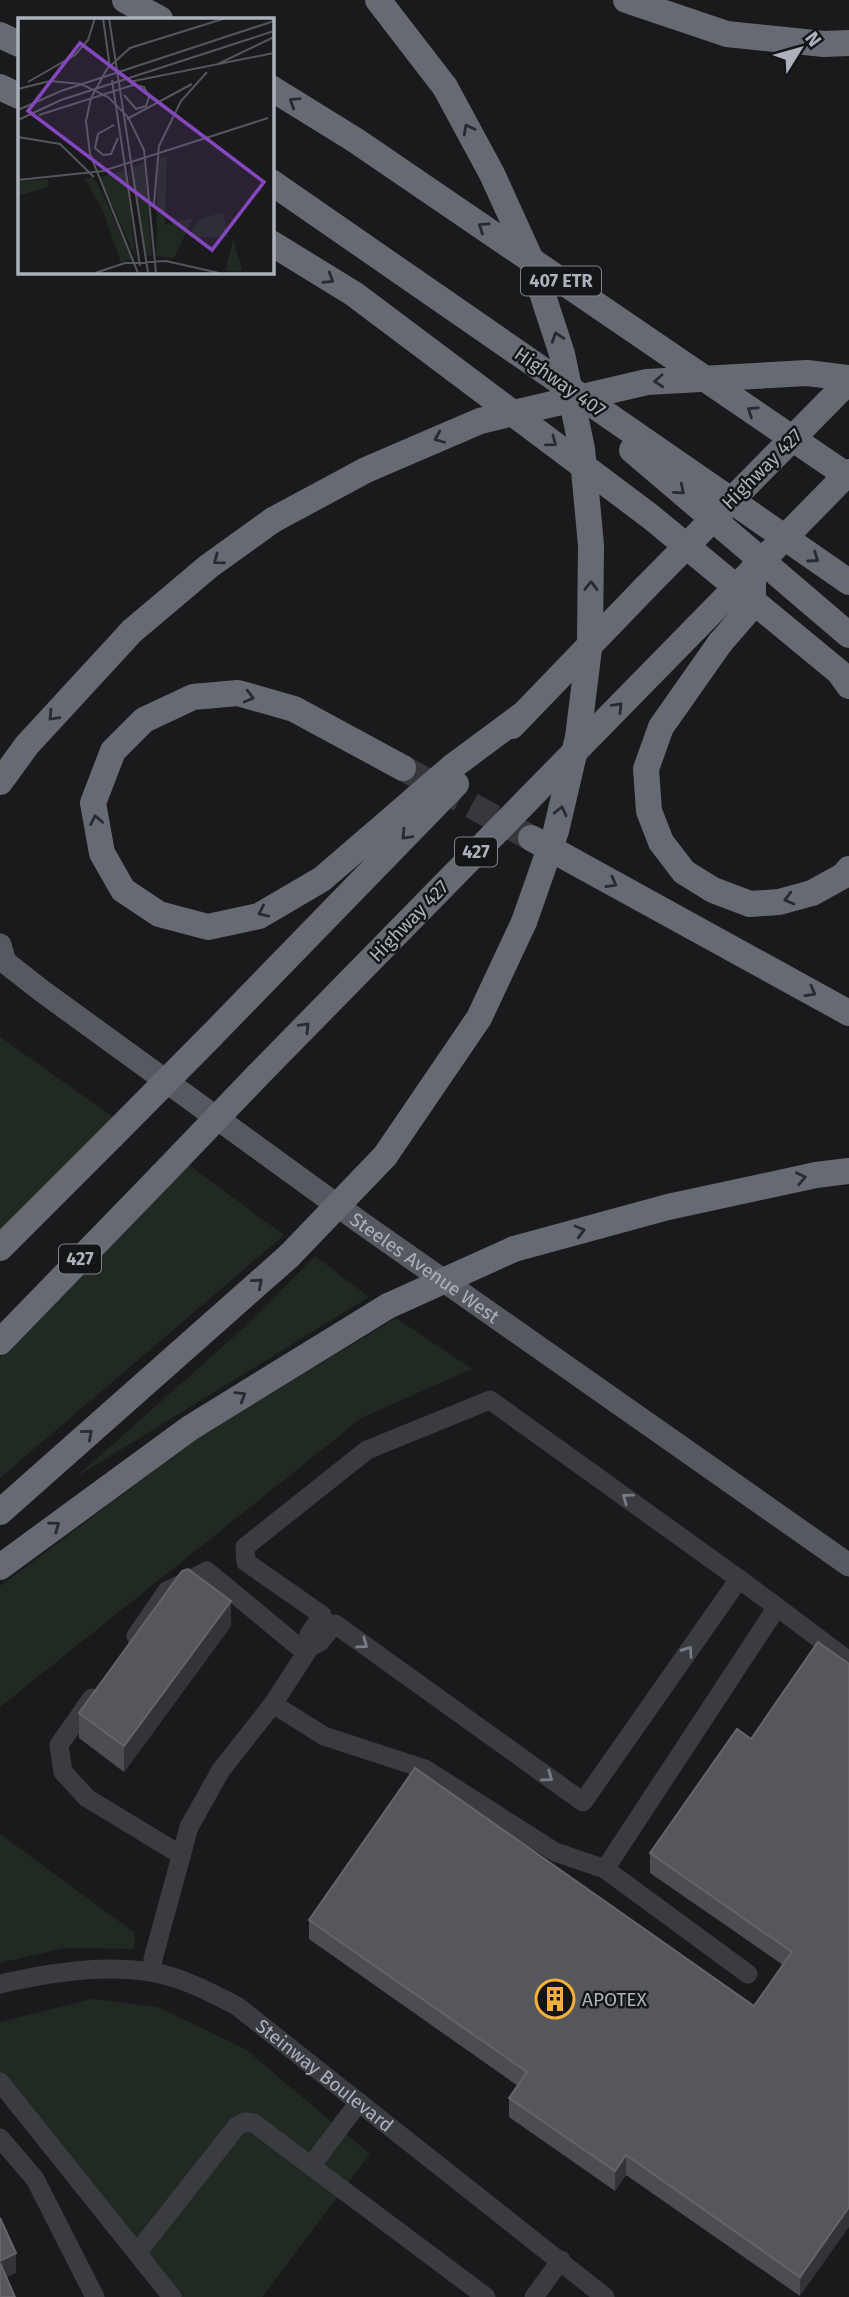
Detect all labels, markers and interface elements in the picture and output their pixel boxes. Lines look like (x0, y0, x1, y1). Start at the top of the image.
north arrow (765, 14, 835, 84)
inset map (18, 18, 273, 273)
text: N (800, 27, 826, 51)
one-way arrow (288, 97, 301, 110)
one-way arrow (462, 124, 476, 136)
one-way arrow (478, 223, 491, 235)
road number: 407 ETR (521, 267, 601, 296)
one-way arrow (322, 270, 335, 283)
one-way arrow (551, 332, 565, 344)
street label: Highway 407 (510, 342, 610, 422)
one-way arrow (653, 373, 664, 388)
one-way arrow (747, 407, 760, 419)
street label: Highway 427 (717, 424, 807, 514)
one-way arrow (434, 430, 446, 444)
one-way arrow (544, 434, 557, 447)
one-way arrow (672, 482, 685, 494)
one-way arrow (806, 550, 819, 563)
one-way arrow (213, 551, 226, 564)
one-way arrow (583, 580, 599, 591)
one-way arrow (243, 689, 255, 703)
one-way arrow (610, 702, 623, 715)
one-way arrow (49, 708, 62, 721)
one-way arrow (553, 805, 567, 817)
one-way arrow (89, 814, 104, 826)
one-way arrow (402, 826, 415, 839)
road number: 427 (455, 838, 497, 866)
street label: Highway 427 (364, 875, 454, 967)
one-way arrow (605, 875, 617, 888)
one-way arrow (783, 891, 795, 905)
one-way arrow (258, 904, 270, 918)
one-way arrow (804, 984, 817, 997)
one-way arrow (296, 1022, 309, 1035)
one-way arrow (795, 1172, 807, 1187)
street label: Steeles Avenue West (346, 1207, 504, 1328)
one-way arrow (573, 1225, 585, 1239)
road number: 427 (59, 1244, 101, 1274)
one-way arrow (250, 1279, 263, 1292)
one-way arrow (234, 1391, 247, 1404)
one-way arrow (80, 1430, 93, 1442)
one-way arrow (622, 1494, 634, 1506)
one-way arrow (47, 1522, 60, 1535)
one-way arrow (355, 1636, 367, 1648)
one-way arrow (680, 1646, 693, 1659)
one-way arrow (540, 1768, 552, 1781)
building icon: APOTEX (534, 1978, 576, 2020)
place label: APOTEX (582, 1988, 647, 2011)
street label: Steinway Boulevard (251, 2014, 398, 2136)

